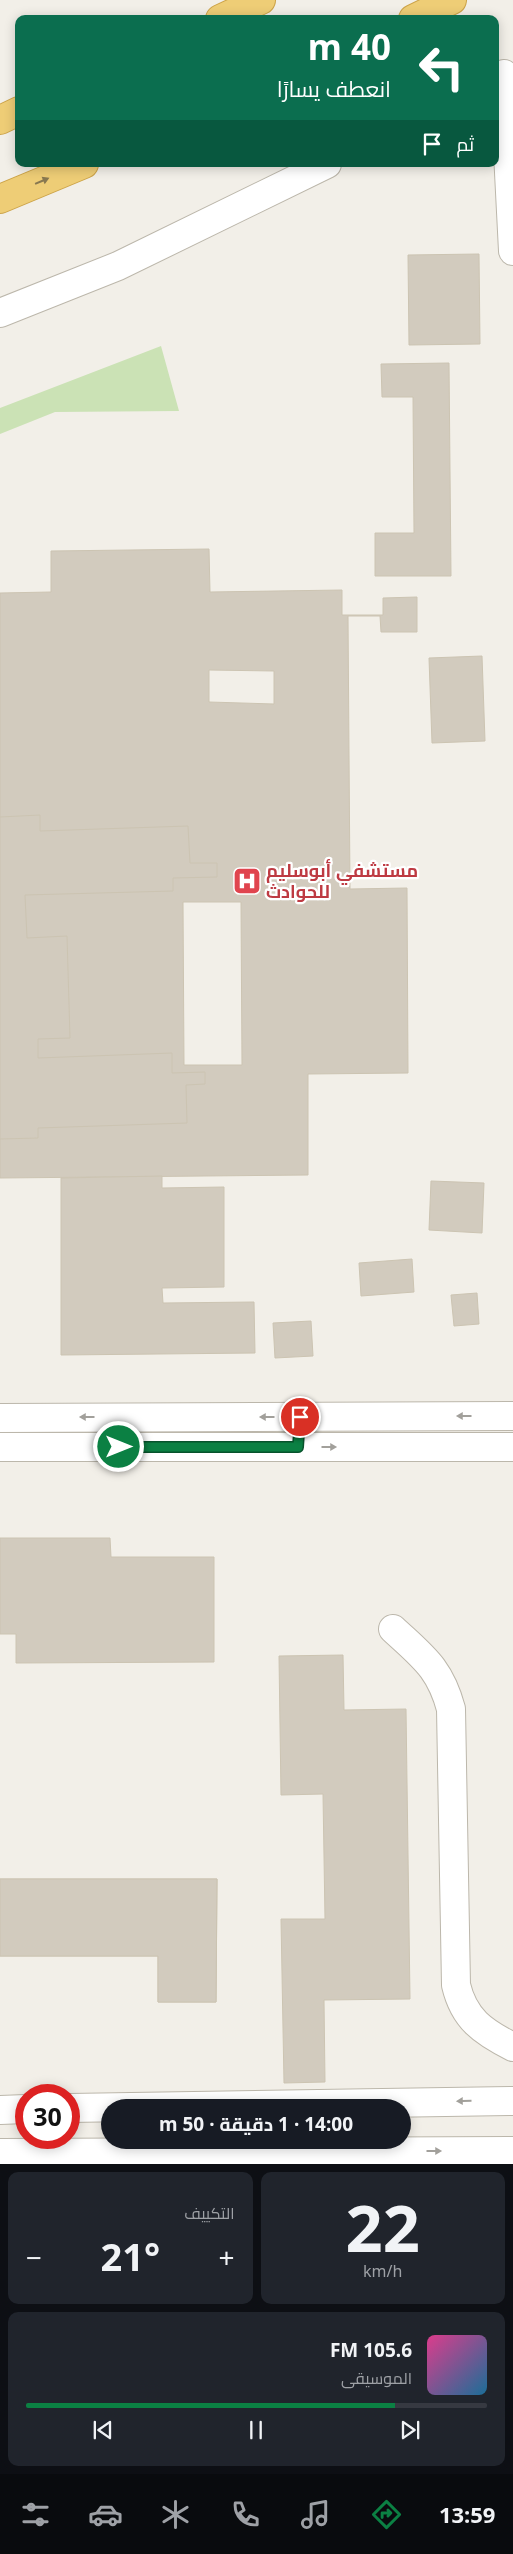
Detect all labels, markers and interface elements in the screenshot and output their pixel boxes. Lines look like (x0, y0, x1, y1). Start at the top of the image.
text: 40 m (308, 23, 391, 70)
icon: left (409, 35, 474, 100)
text: انعطف يسارًا (277, 73, 391, 103)
icon: arrive (418, 130, 446, 158)
text: ثم (456, 131, 474, 157)
one-way arrow (35, 177, 49, 185)
place label: مستشفي أبوسليم للحوادث (266, 858, 418, 903)
hospital icon: مستشفي أبوسليم للحوادث (232, 866, 262, 896)
pin (279, 1396, 321, 1438)
icon: arrive (286, 1403, 314, 1431)
one-way arrow (456, 1412, 472, 1420)
one-way arrow (79, 1413, 95, 1421)
one-way arrow (259, 1413, 275, 1421)
position arrow (92, 1420, 144, 1472)
one-way arrow (321, 1443, 337, 1451)
speed limit sign: 30 (15, 2084, 80, 2149)
one-way arrow (456, 2097, 472, 2105)
text: 14:00 · 1 دقيقة · 50 m (159, 2111, 353, 2137)
one-way arrow (426, 2147, 442, 2155)
text: 22 (346, 2183, 420, 2271)
text: التكييف (184, 2202, 235, 2224)
text: 21° (100, 2230, 160, 2282)
text: − (26, 2238, 42, 2276)
text: + (218, 2238, 235, 2276)
text: km/h (363, 2260, 402, 2282)
text: 105.6 FM (330, 2337, 412, 2363)
text: الموسيقى (341, 2367, 412, 2389)
icon: previous (89, 2416, 117, 2444)
icon: pause (242, 2416, 270, 2444)
icon: next (396, 2416, 424, 2444)
icon: filters (18, 2497, 53, 2532)
icon: car (88, 2497, 123, 2532)
icon: climate (158, 2497, 193, 2532)
icon: phone (228, 2497, 263, 2532)
icon: music (298, 2497, 333, 2532)
icon: directions (369, 2497, 404, 2532)
text: 13:59 (439, 2499, 495, 2529)

